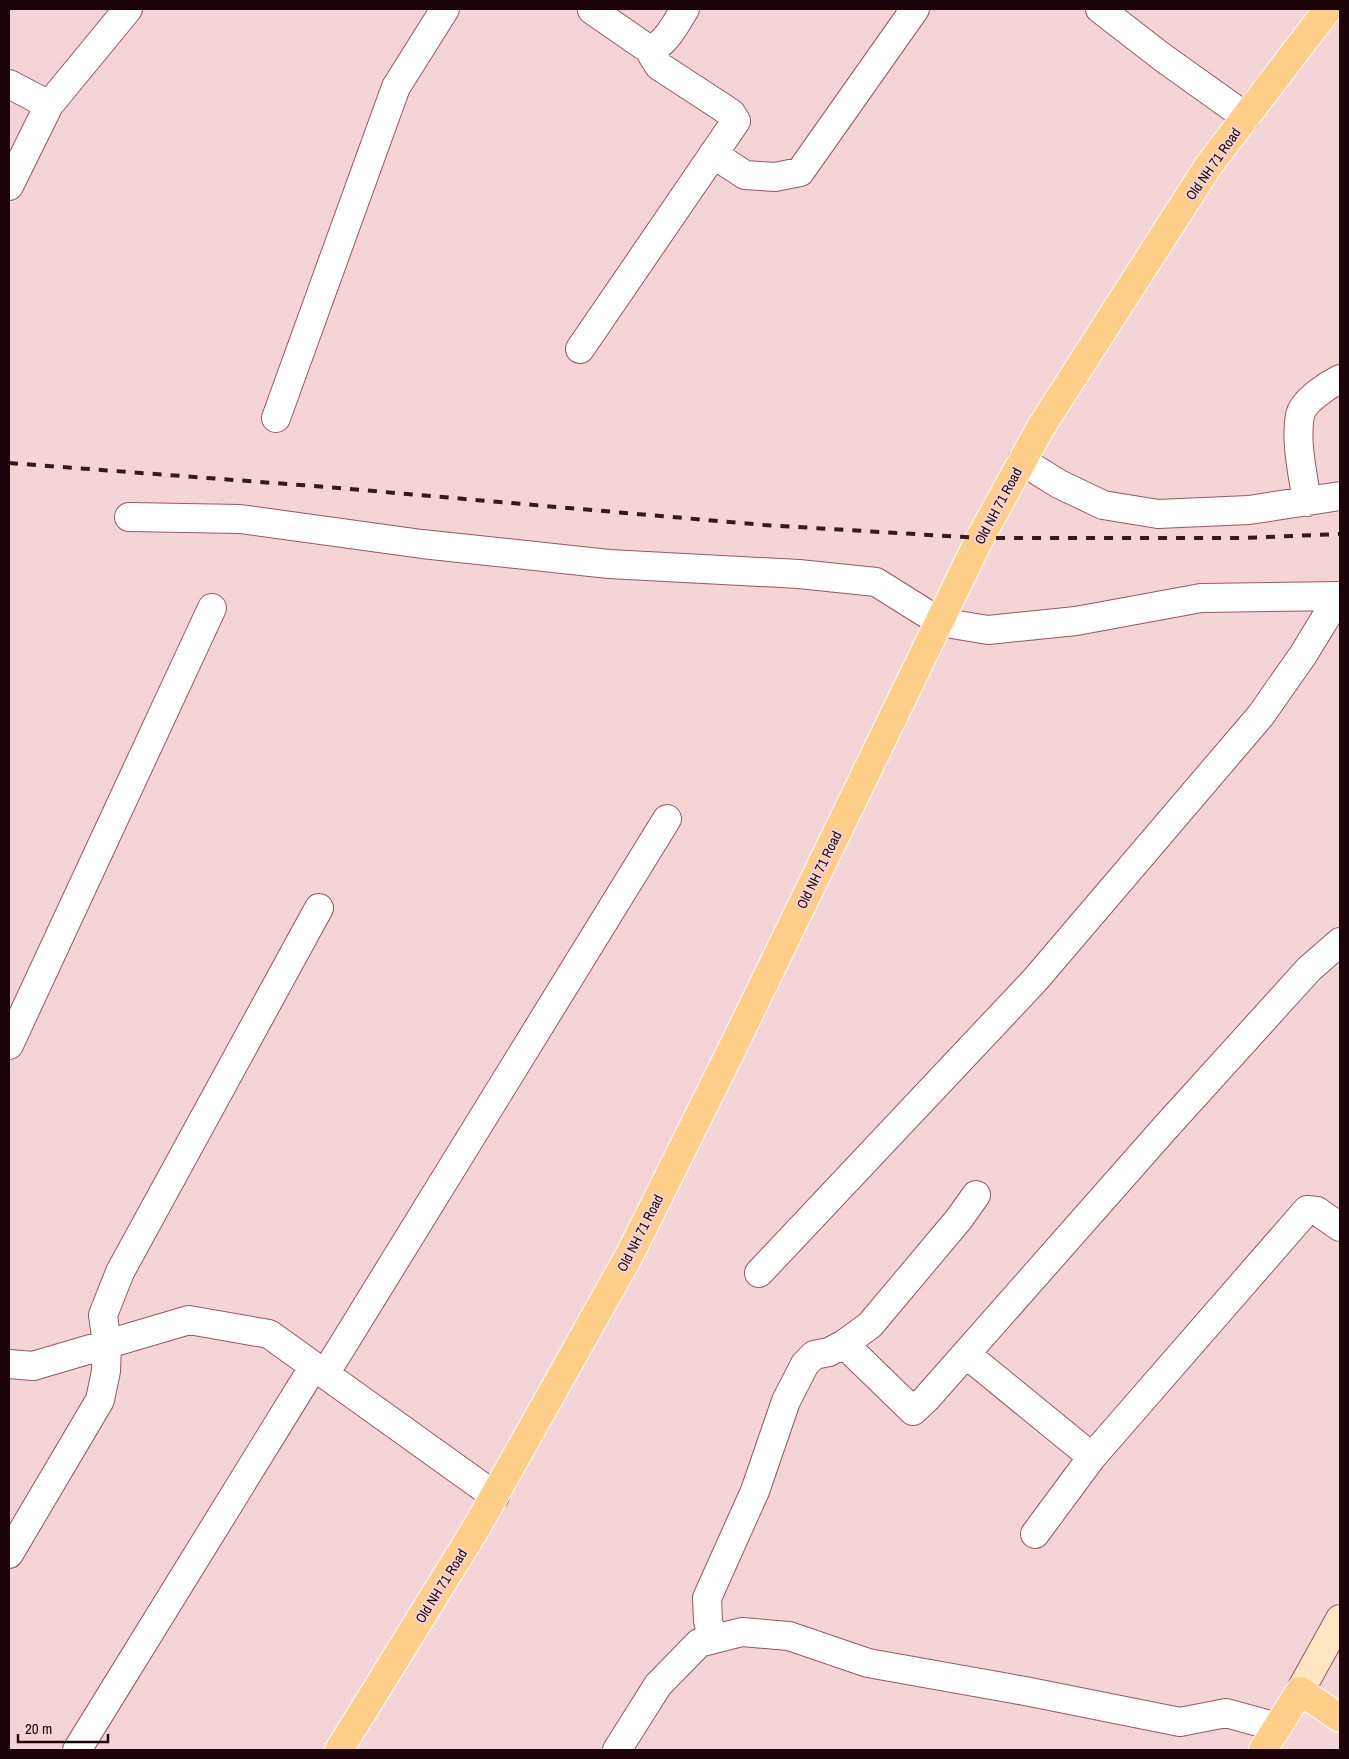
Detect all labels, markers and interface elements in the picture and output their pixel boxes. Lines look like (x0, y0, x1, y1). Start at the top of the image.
street label: Old NH 71 Road (1181, 124, 1245, 204)
street label: Old NH 71 Road (970, 465, 1026, 547)
street label: Old NH 71 Road (792, 828, 846, 912)
street label: Old NH 71 Road (613, 1191, 667, 1275)
street label: Old NH 71 Road (411, 1546, 471, 1626)
scale bar (18, 1712, 108, 1744)
text: 20 m (25, 1718, 52, 1739)

